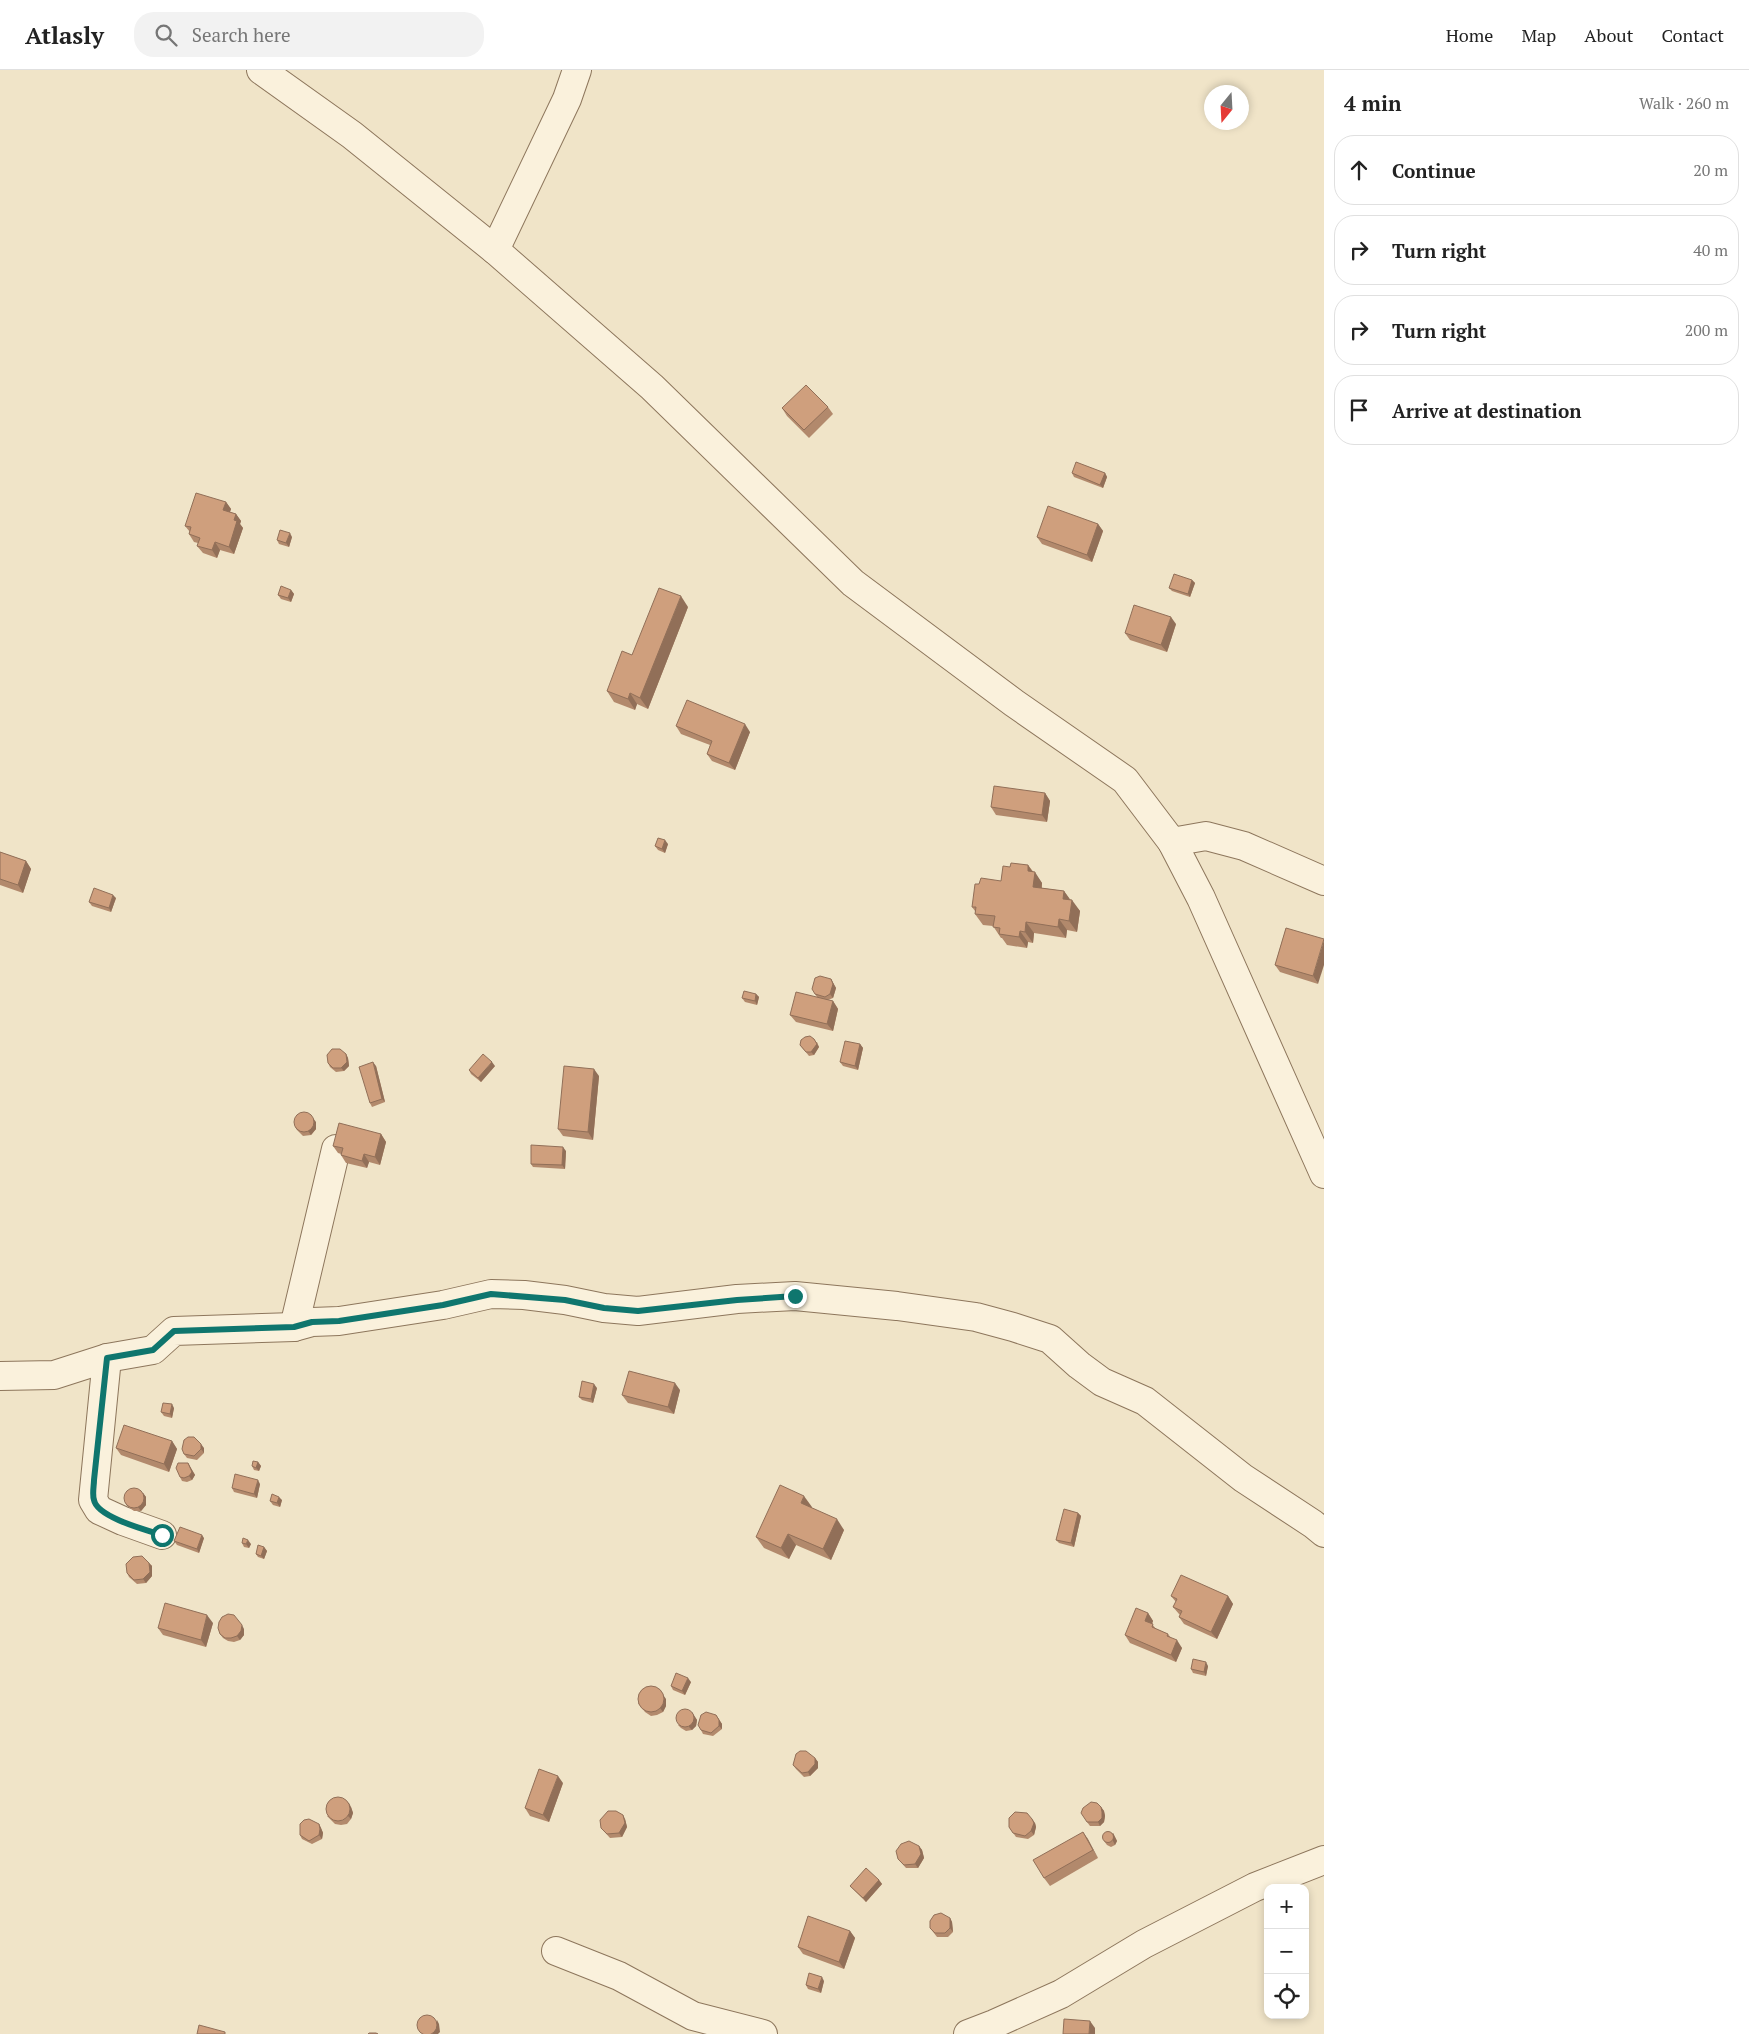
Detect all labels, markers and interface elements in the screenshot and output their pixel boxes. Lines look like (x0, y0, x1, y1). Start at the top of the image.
search box (134, 12, 484, 57)
text: Atlasly (25, 19, 104, 51)
icon: search (152, 21, 180, 49)
text: Search here (192, 22, 291, 47)
text: Home (1446, 23, 1493, 47)
text: Map (1521, 23, 1556, 47)
text: About (1584, 23, 1633, 47)
text: Contact (1661, 23, 1724, 47)
north arrow (1204, 85, 1249, 130)
text: 4 min (1344, 89, 1401, 117)
text: Walk · 260 m (1639, 92, 1729, 114)
icon: ahead (1345, 156, 1373, 184)
text: Continue (1392, 158, 1476, 183)
text: 20 m (1693, 159, 1728, 181)
icon: right (1345, 236, 1373, 264)
text: Turn right (1392, 238, 1486, 263)
text: 40 m (1693, 239, 1728, 261)
icon: right (1345, 316, 1373, 344)
text: Turn right (1392, 318, 1486, 343)
text: 200 m (1685, 319, 1728, 341)
icon: arrive (1345, 396, 1373, 424)
text: Arrive at destination (1392, 398, 1581, 423)
route end (784, 1285, 807, 1308)
route start (151, 1524, 174, 1547)
map controls (1264, 1884, 1309, 2019)
button: + (1264, 1884, 1309, 1929)
button: − (1264, 1929, 1309, 1974)
button: locate (1264, 1974, 1309, 2019)

